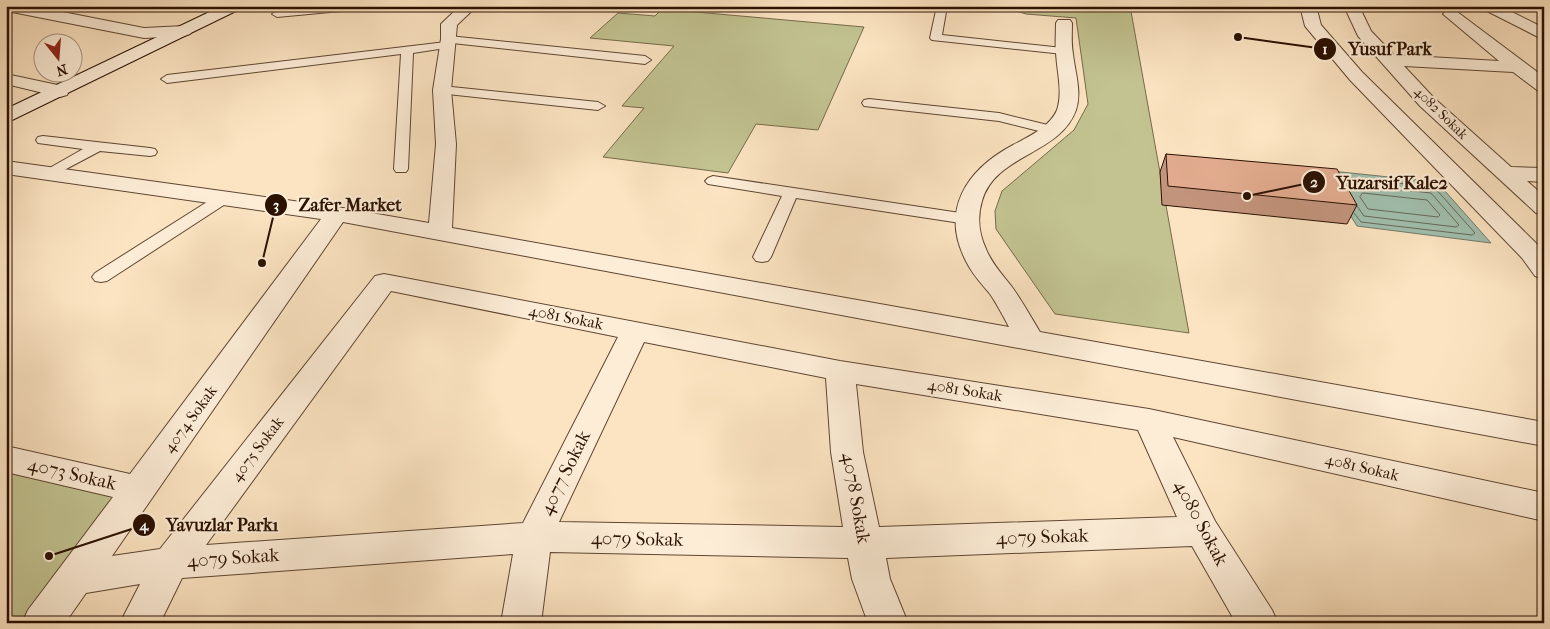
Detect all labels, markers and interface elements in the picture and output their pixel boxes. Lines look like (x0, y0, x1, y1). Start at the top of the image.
north arrow (32, 32, 82, 82)
callout: Yusuf Park (1313, 32, 1441, 65)
text: Yusuf Park (1347, 39, 1433, 60)
text: 1 (1322, 40, 1328, 58)
text: N (54, 60, 69, 80)
street label: 4082 Sokak (1411, 83, 1472, 143)
callout: Yuzarsif Kale2 (1302, 166, 1458, 199)
text: 2 (1310, 173, 1318, 191)
text: Yuzarsif Kale2 (1335, 173, 1448, 194)
callout: Zafer Market (264, 189, 412, 222)
text: Zafer Market (298, 195, 402, 216)
text: 3 (273, 196, 279, 214)
street label: 4081 Sokak (527, 300, 606, 334)
street label: 4081 Sokak (926, 375, 1005, 405)
street label: 4074 Sokak (159, 381, 221, 456)
street label: 4075 Sokak (226, 412, 288, 485)
street label: 4077 Sokak (535, 427, 595, 519)
street label: 4081 Sokak (1323, 449, 1402, 485)
street label: 4078 Sokak (837, 451, 875, 545)
street label: 4073 Sokak (25, 453, 119, 495)
street label: 4080 Sokak (1169, 477, 1233, 570)
callout: Yavuzlar Parkı (131, 508, 288, 541)
text: Yavuzlar Parkı (165, 515, 279, 536)
text: 4 (139, 516, 150, 534)
street label: 4079 Sokak (995, 524, 1089, 550)
street label: 4079 Sokak (591, 527, 684, 551)
street label: 4079 Sokak (186, 544, 280, 572)

